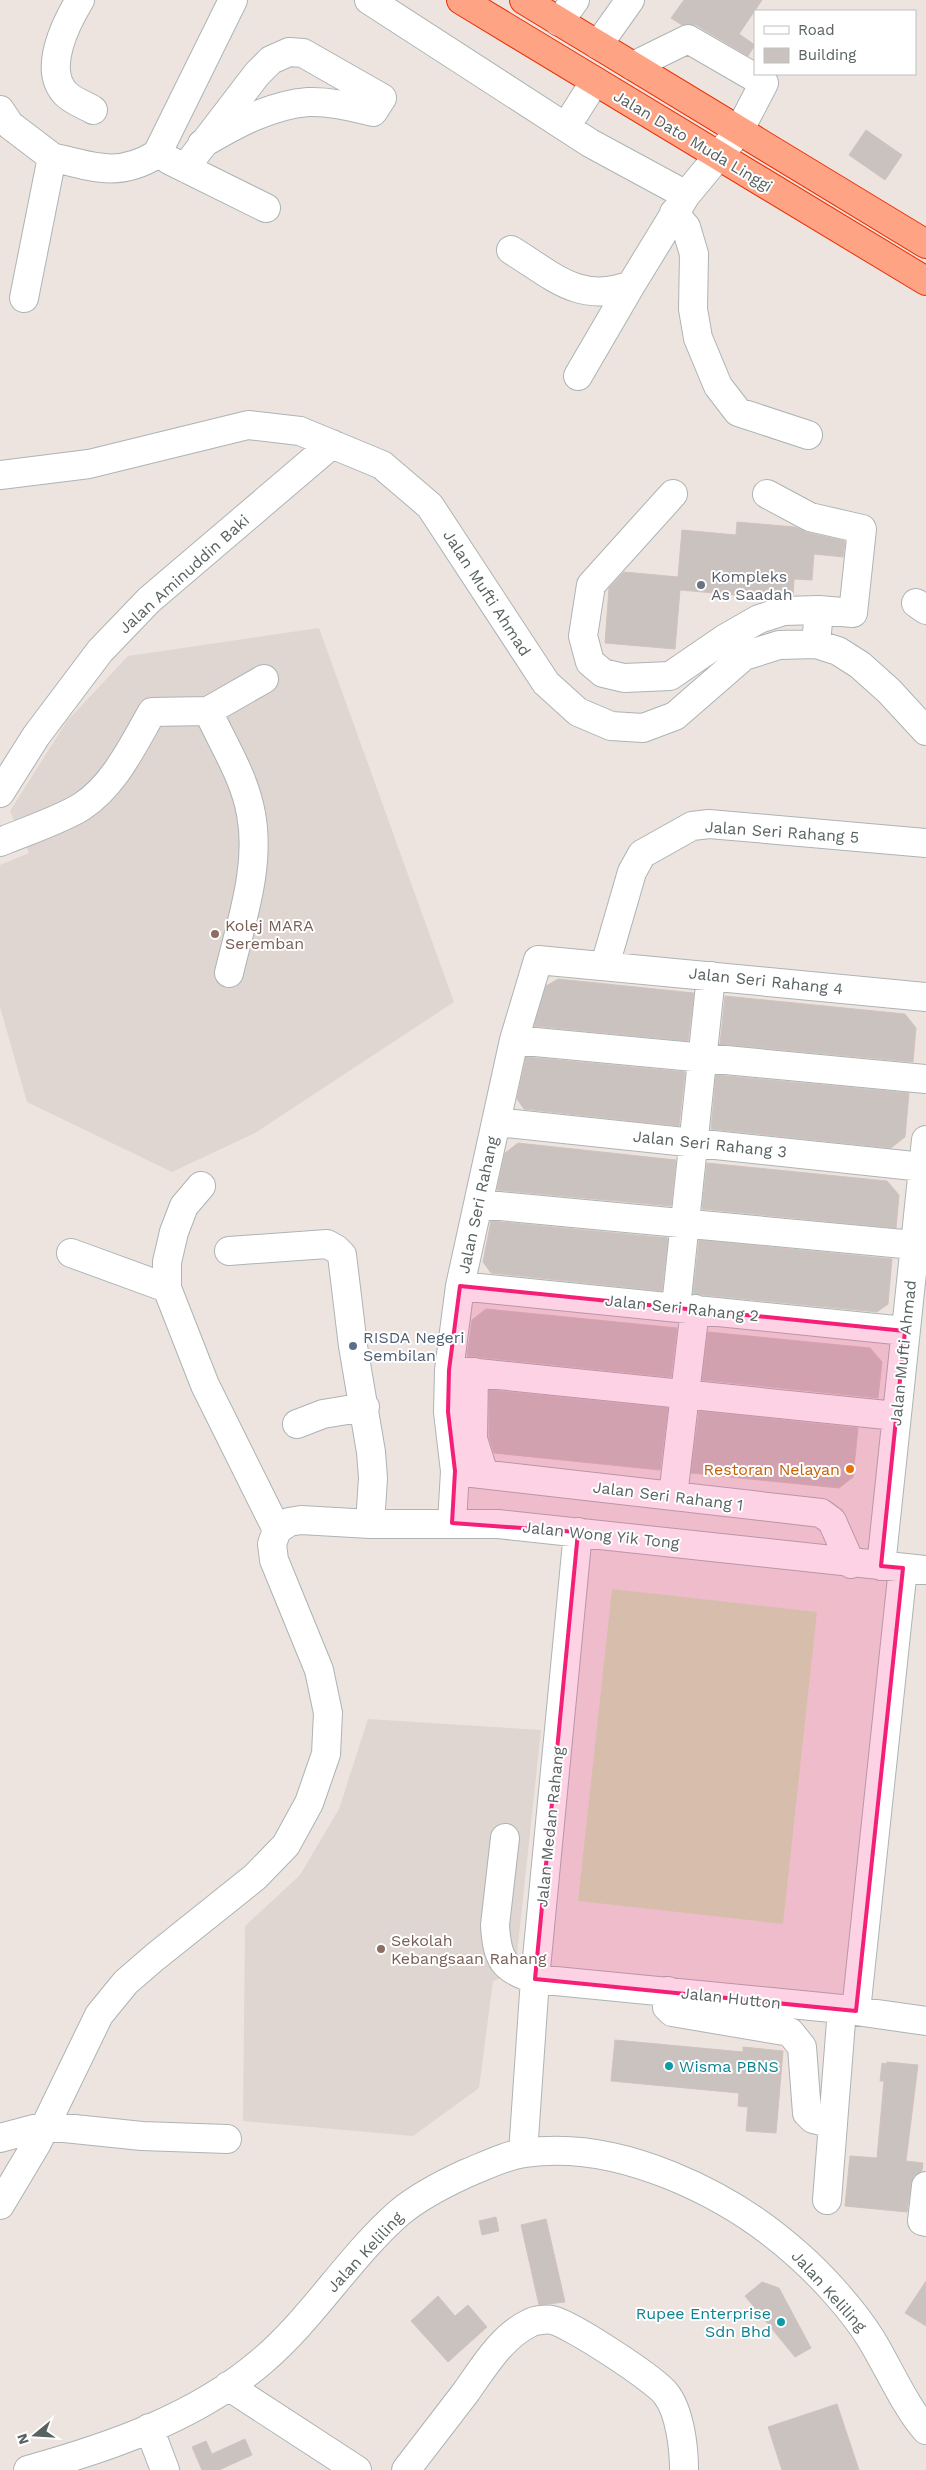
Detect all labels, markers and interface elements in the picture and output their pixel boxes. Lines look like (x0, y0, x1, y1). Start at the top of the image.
legend (754, 10, 916, 75)
text: Road (798, 21, 835, 39)
text: Building (798, 46, 856, 64)
street label: Jalan Dato Muda Linggi (610, 86, 776, 196)
street label: Jalan Aminuddin Baki (115, 510, 253, 638)
street label: Jalan Mufti Ahmad (439, 526, 535, 660)
place label: Kompleks As Saadah (711, 567, 793, 604)
marker: Kompleks As Saadah (695, 579, 707, 591)
street label: Jalan Seri Rahang 5 (704, 817, 860, 847)
place label: Kolej MARA Seremban (225, 916, 314, 953)
marker: Kolej MARA Seremban (209, 928, 221, 940)
street label: Jalan Seri Rahang 4 (688, 963, 844, 999)
street label: Jalan Seri Rahang 3 (632, 1126, 788, 1162)
street label: Jalan Seri Rahang (454, 1134, 502, 1275)
street label: Jalan Mufti Ahmad (886, 1279, 920, 1427)
street label: Jalan Seri Rahang 2 (604, 1290, 760, 1326)
place label: RISDA Negeri Sembilan (363, 1328, 465, 1365)
marker: RISDA Negeri Sembilan (347, 1340, 359, 1352)
place label: Restoran Nelayan (704, 1460, 840, 1479)
marker: Restoran Nelayan (844, 1463, 856, 1475)
street label: Jalan Seri Rahang 1 (592, 1477, 744, 1515)
street label: Jalan Wong Yik Tong (522, 1517, 681, 1553)
street label: Jalan Medan Rahang (532, 1745, 568, 1908)
place label: Sekolah Kebangsaan Rahang (391, 1931, 547, 1968)
marker: Sekolah Kebangsaan Rahang (375, 1943, 387, 1955)
street label: Jalan Hutton (680, 1983, 782, 2013)
place label: Wisma PBNS (679, 2057, 779, 2076)
marker: Wisma PBNS (663, 2060, 675, 2072)
street label: Jalan Keliling (323, 2208, 407, 2296)
street label: Jalan Keliling (788, 2246, 871, 2336)
place label: Rupee Enterprise Sdn Bhd (636, 2304, 771, 2341)
marker: Rupee Enterprise Sdn Bhd (775, 2316, 787, 2328)
north arrow (10, 2410, 60, 2460)
text: N (13, 2432, 32, 2446)

